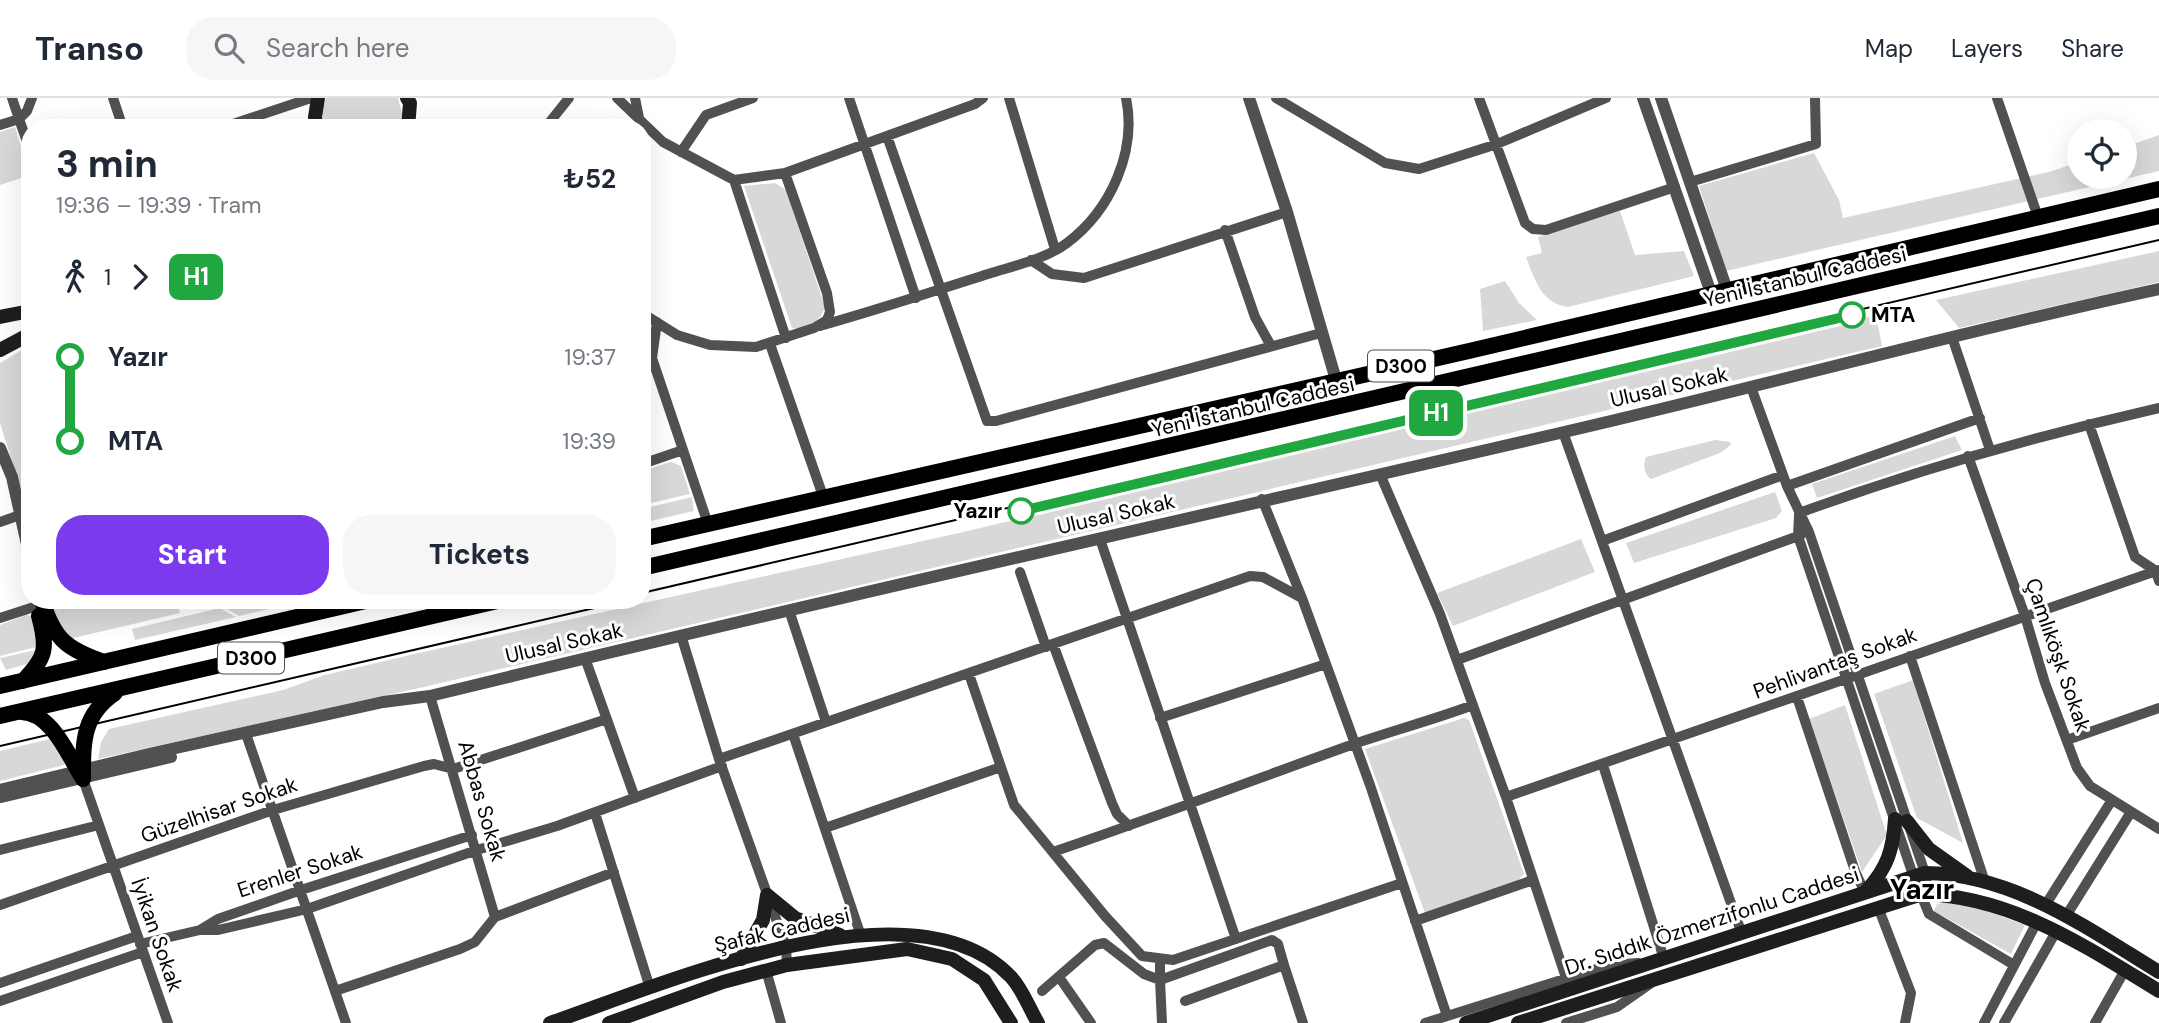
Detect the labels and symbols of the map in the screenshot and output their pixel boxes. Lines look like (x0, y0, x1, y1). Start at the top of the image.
street label: Yeni İstanbul Caddesi (1701, 240, 1909, 314)
place label: MTA (1871, 301, 1916, 329)
marker: MTA (1839, 302, 1865, 328)
road number: D300 (1368, 350, 1434, 382)
street label: Ulusal Sokak (1607, 360, 1731, 414)
street label: Yeni İstanbul Caddesi (1149, 370, 1357, 444)
line badge: H1 (1404, 390, 1468, 436)
street label: Ulusal Sokak (1054, 487, 1178, 541)
place label: Yazır (954, 497, 1002, 525)
marker: Yazır (1008, 498, 1034, 524)
street label: Çamlıköşk Sokak (2019, 574, 2098, 736)
street label: Ulusal Sokak (502, 616, 626, 670)
street label: Pehlivantaş Sokak (1749, 620, 1921, 706)
road number: D300 (218, 642, 284, 674)
street label: Abbas Sokak (451, 737, 513, 865)
street label: Güzelhisar Sokak (137, 770, 301, 850)
street label: Erenler Sokak (234, 837, 367, 904)
street label: Dr. Sıddık Özmerzifonlu Caddesi (1561, 860, 1863, 982)
district label: Yazır (1890, 871, 1954, 908)
street label: İyikan Sokak (124, 874, 190, 996)
street label: Şafak Caddesi (711, 901, 853, 959)

